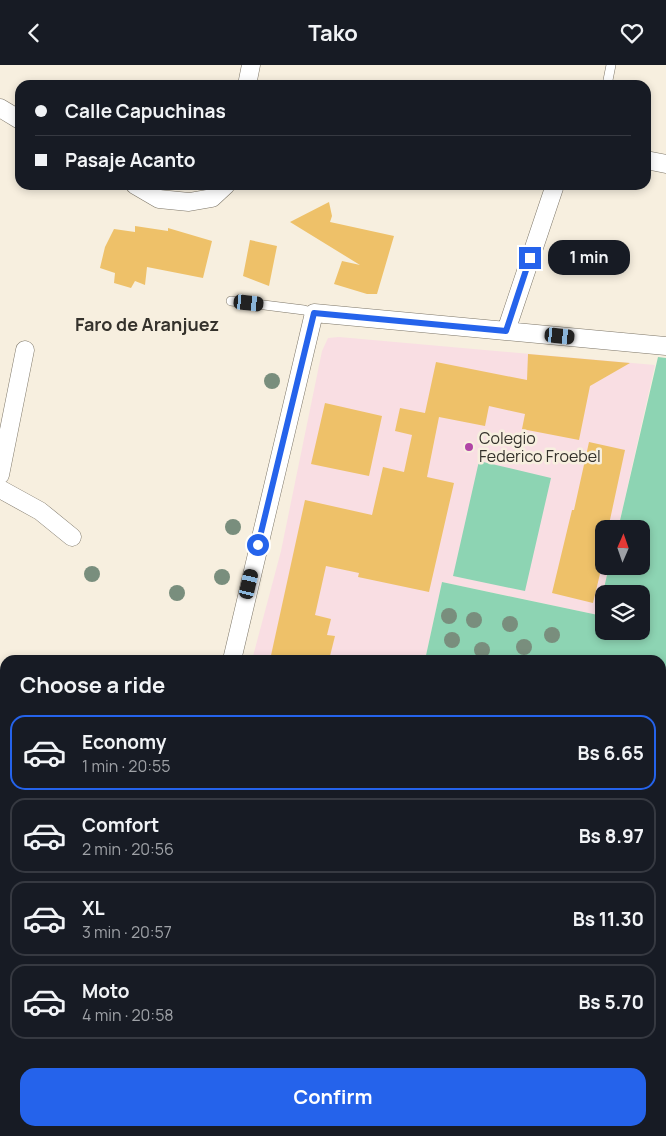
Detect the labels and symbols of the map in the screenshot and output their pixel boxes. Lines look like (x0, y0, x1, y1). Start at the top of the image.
callout: 1 min (548, 241, 630, 275)
route end (519, 247, 541, 269)
car (233, 294, 264, 312)
district label: Faro de Aranjuez (75, 312, 219, 336)
car (544, 327, 575, 345)
place label: Colegio Federico Froebel (479, 427, 601, 467)
marker: Colegio Federico Froebel (463, 441, 475, 453)
north arrow (595, 520, 650, 575)
route start (247, 534, 269, 556)
car (238, 568, 259, 600)

